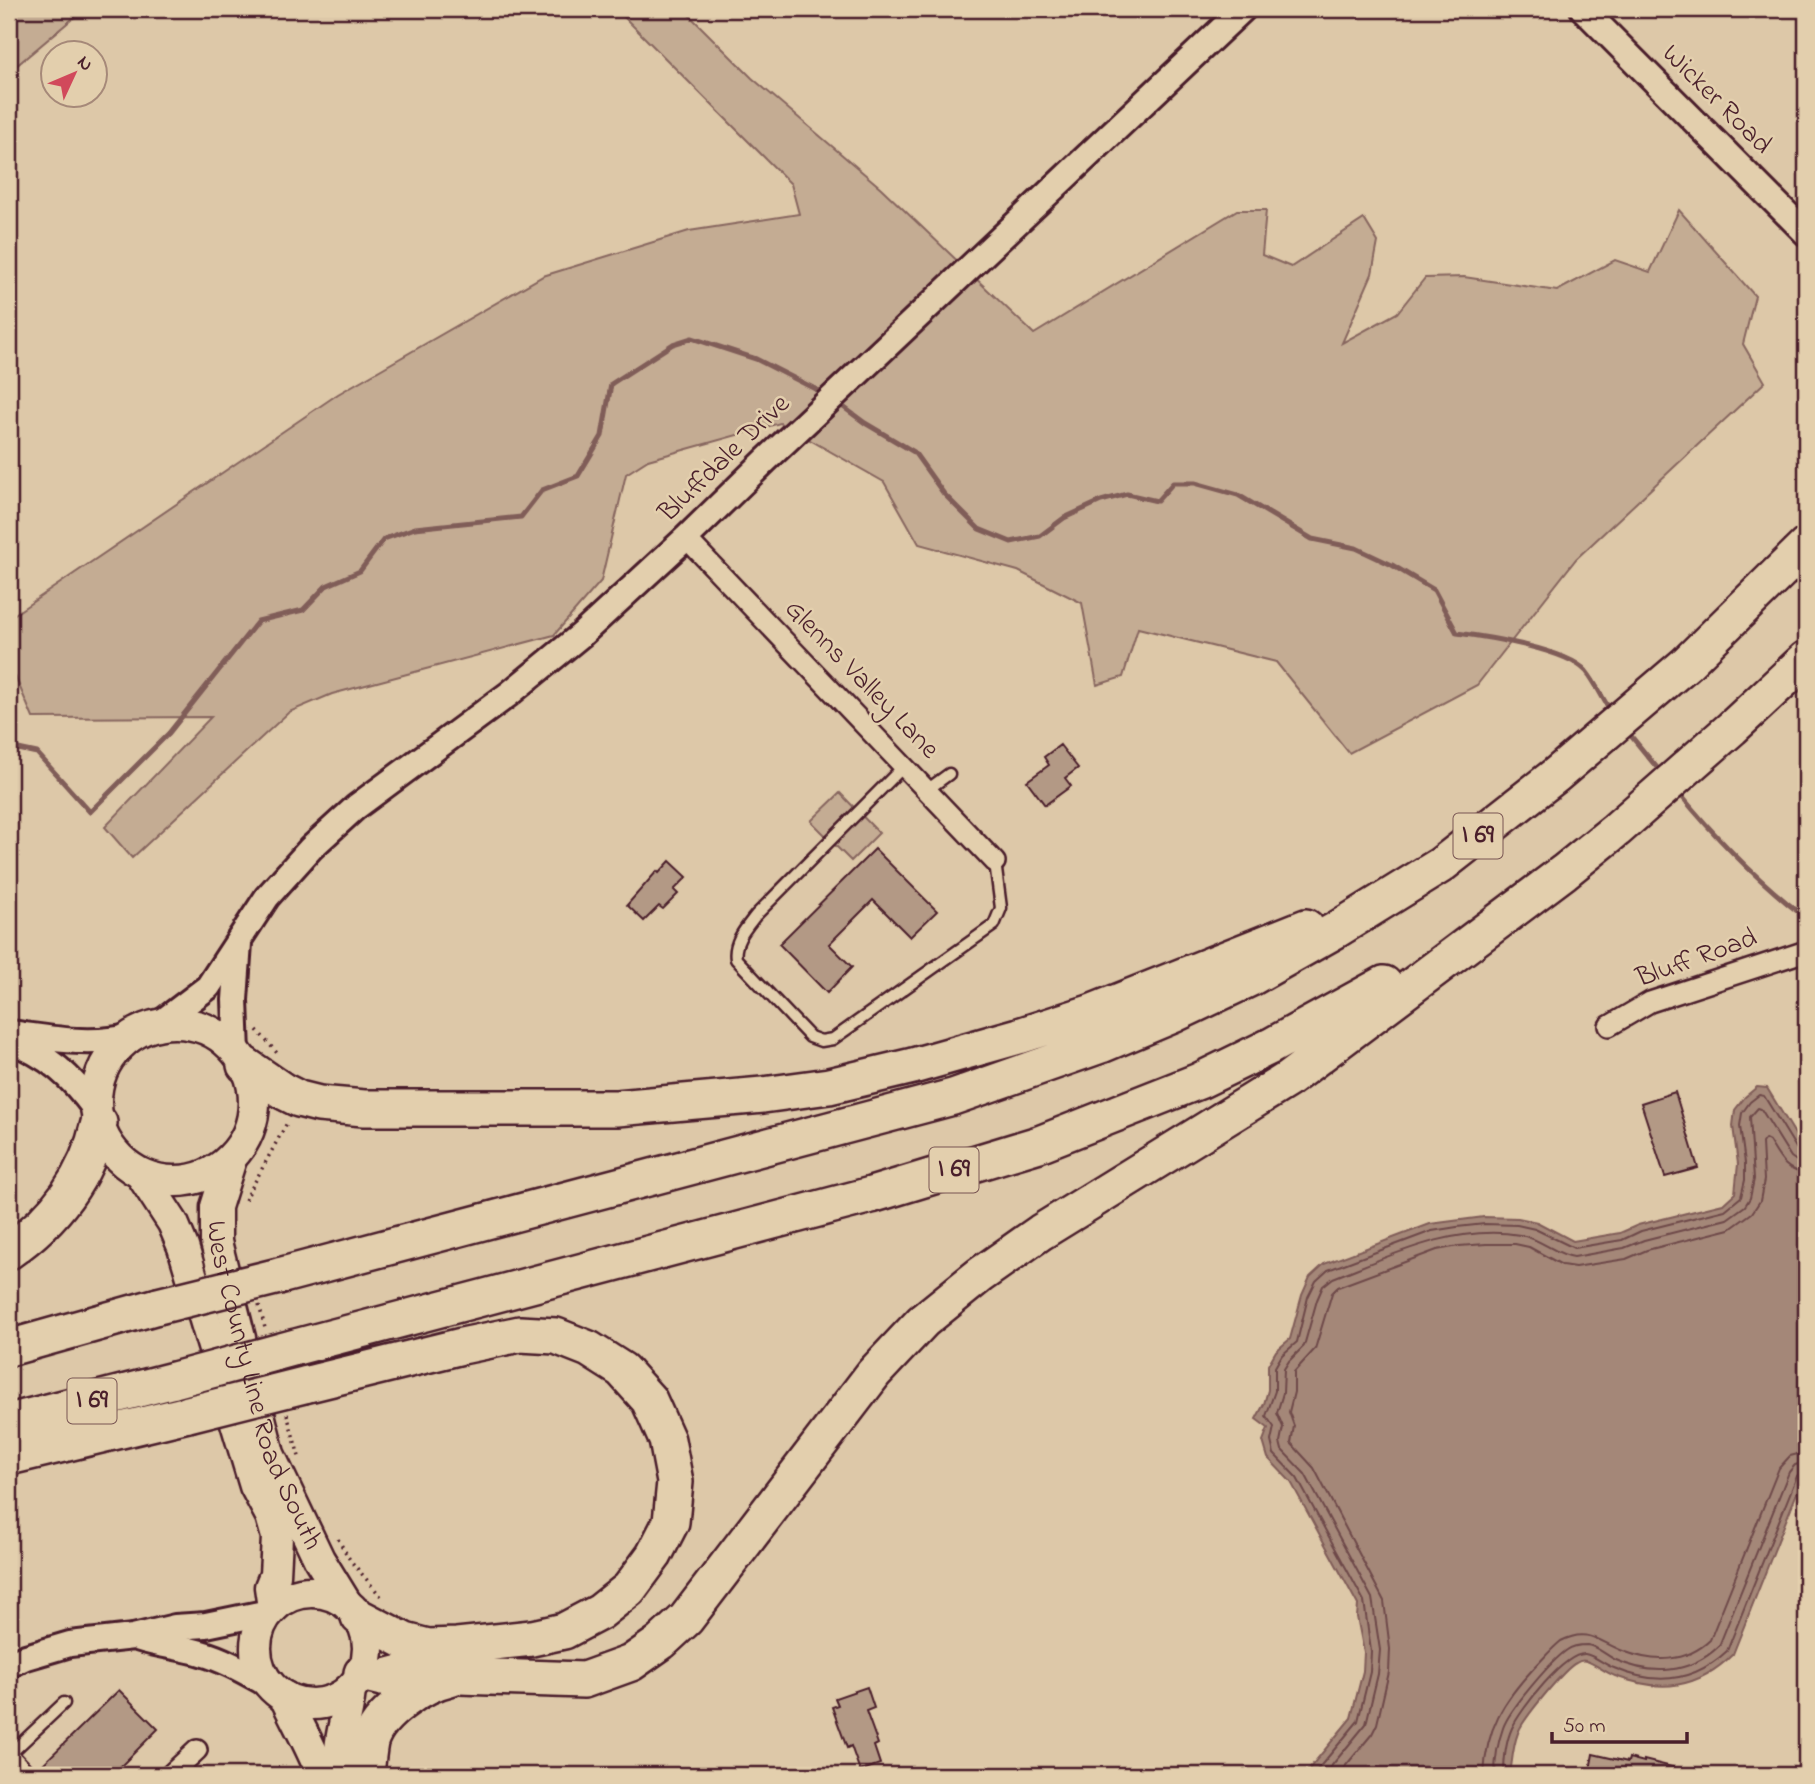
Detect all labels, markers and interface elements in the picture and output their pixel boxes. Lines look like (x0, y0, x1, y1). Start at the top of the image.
street label: Wicker Road (1651, 35, 1781, 165)
north arrow (38, 38, 108, 108)
text: N (70, 50, 99, 78)
street label: Bluffdale Drive (649, 385, 801, 533)
street label: Glenns Valley Lane (774, 591, 948, 769)
road number: I 69 (1454, 814, 1502, 858)
street label: Bluff Road (1630, 918, 1763, 1000)
road number: I 69 (930, 1148, 978, 1192)
street label: West County Line Road South (196, 1220, 332, 1557)
road number: I 69 (68, 1378, 116, 1424)
scale bar (1552, 1700, 1687, 1744)
text: 50 m (1563, 1712, 1606, 1742)

